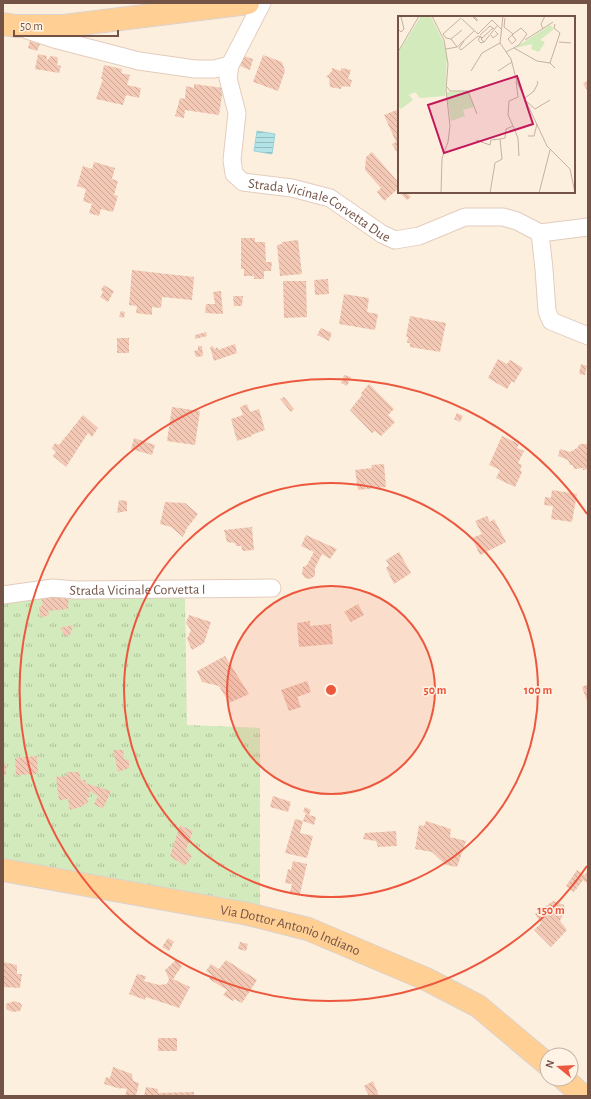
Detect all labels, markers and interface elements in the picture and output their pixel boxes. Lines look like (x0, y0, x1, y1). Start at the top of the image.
scale bar (14, 12, 118, 38)
inset map (398, 16, 575, 193)
text: 50 m (20, 20, 43, 32)
street label: Strada Vicinale Corvetta Due (247, 177, 392, 245)
street label: Strada Vicinale Corvetta I (69, 583, 206, 598)
centre of rings (324, 683, 338, 697)
text: 50 m (424, 684, 447, 696)
text: 100 m (524, 684, 552, 696)
street label: Via Dottor Antonio Indiano (219, 903, 362, 958)
text: 150 m (537, 904, 565, 916)
north arrow (539, 1047, 579, 1087)
text: N (544, 1059, 556, 1069)

